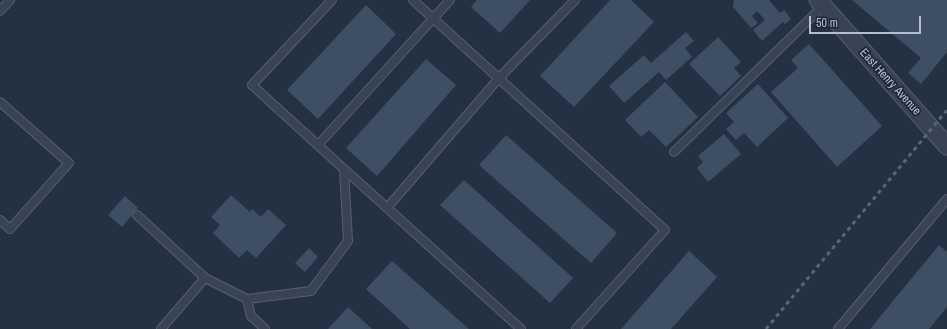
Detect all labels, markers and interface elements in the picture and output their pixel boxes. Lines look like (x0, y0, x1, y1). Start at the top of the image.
scale bar (811, 8, 923, 34)
text: 50 m (816, 15, 838, 31)
street label: East Henry Avenue (856, 46, 924, 118)

